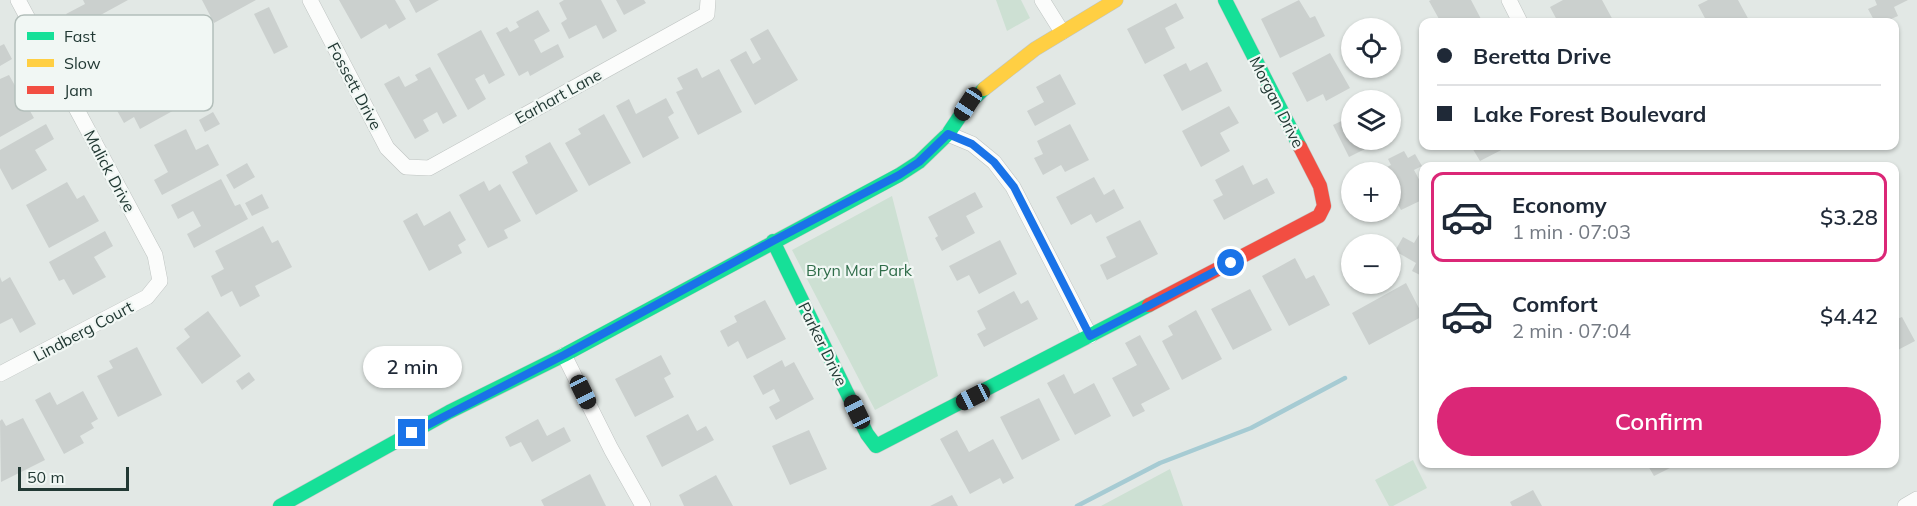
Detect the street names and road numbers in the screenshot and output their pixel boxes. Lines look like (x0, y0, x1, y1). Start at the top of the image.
street label: Fossett Drive (324, 39, 386, 133)
street label: Morgan Drive (1245, 53, 1309, 151)
street label: Earhart Lane (511, 64, 605, 128)
street label: Malick Drive (80, 127, 140, 215)
street label: Lindberg Court (30, 296, 137, 366)
street label: Parker Drive (794, 299, 852, 389)

